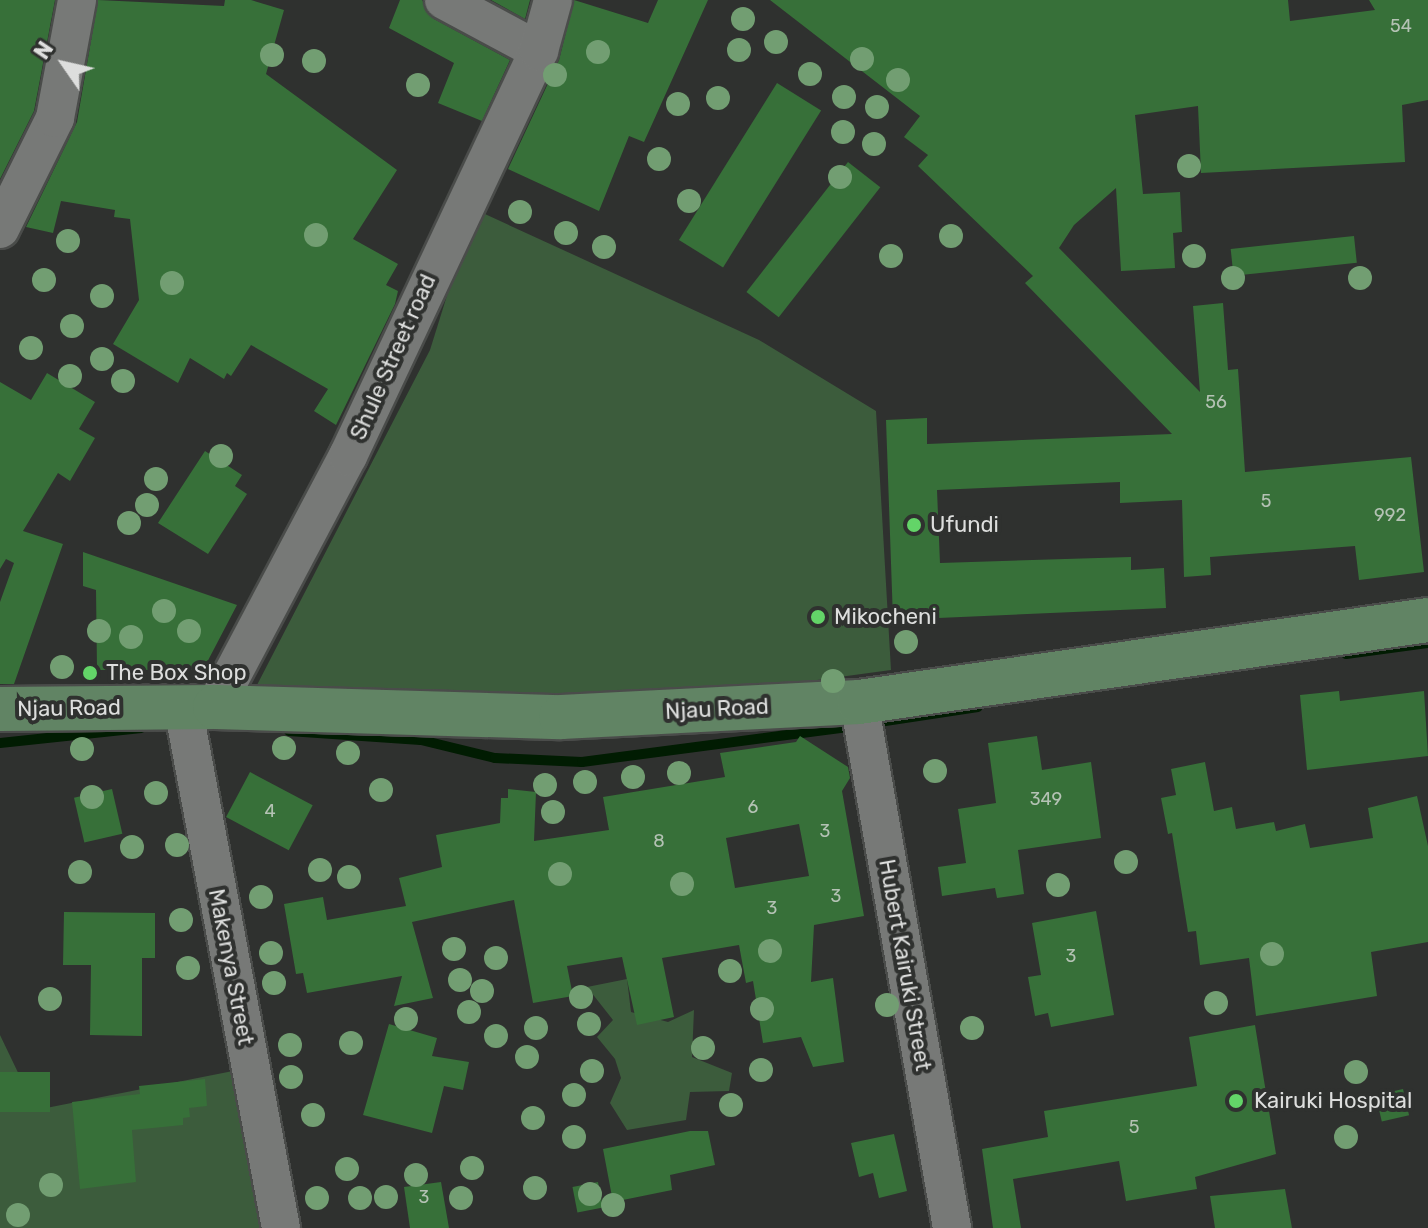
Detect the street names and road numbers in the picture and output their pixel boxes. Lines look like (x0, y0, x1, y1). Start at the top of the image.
street label: Shule Street road (345, 270, 441, 444)
street label: Njau Road (664, 693, 770, 725)
street label: Njau Road (17, 694, 121, 722)
street label: Hubert Kairuki Street (873, 857, 937, 1073)
street label: Makenya Street (203, 887, 259, 1047)

